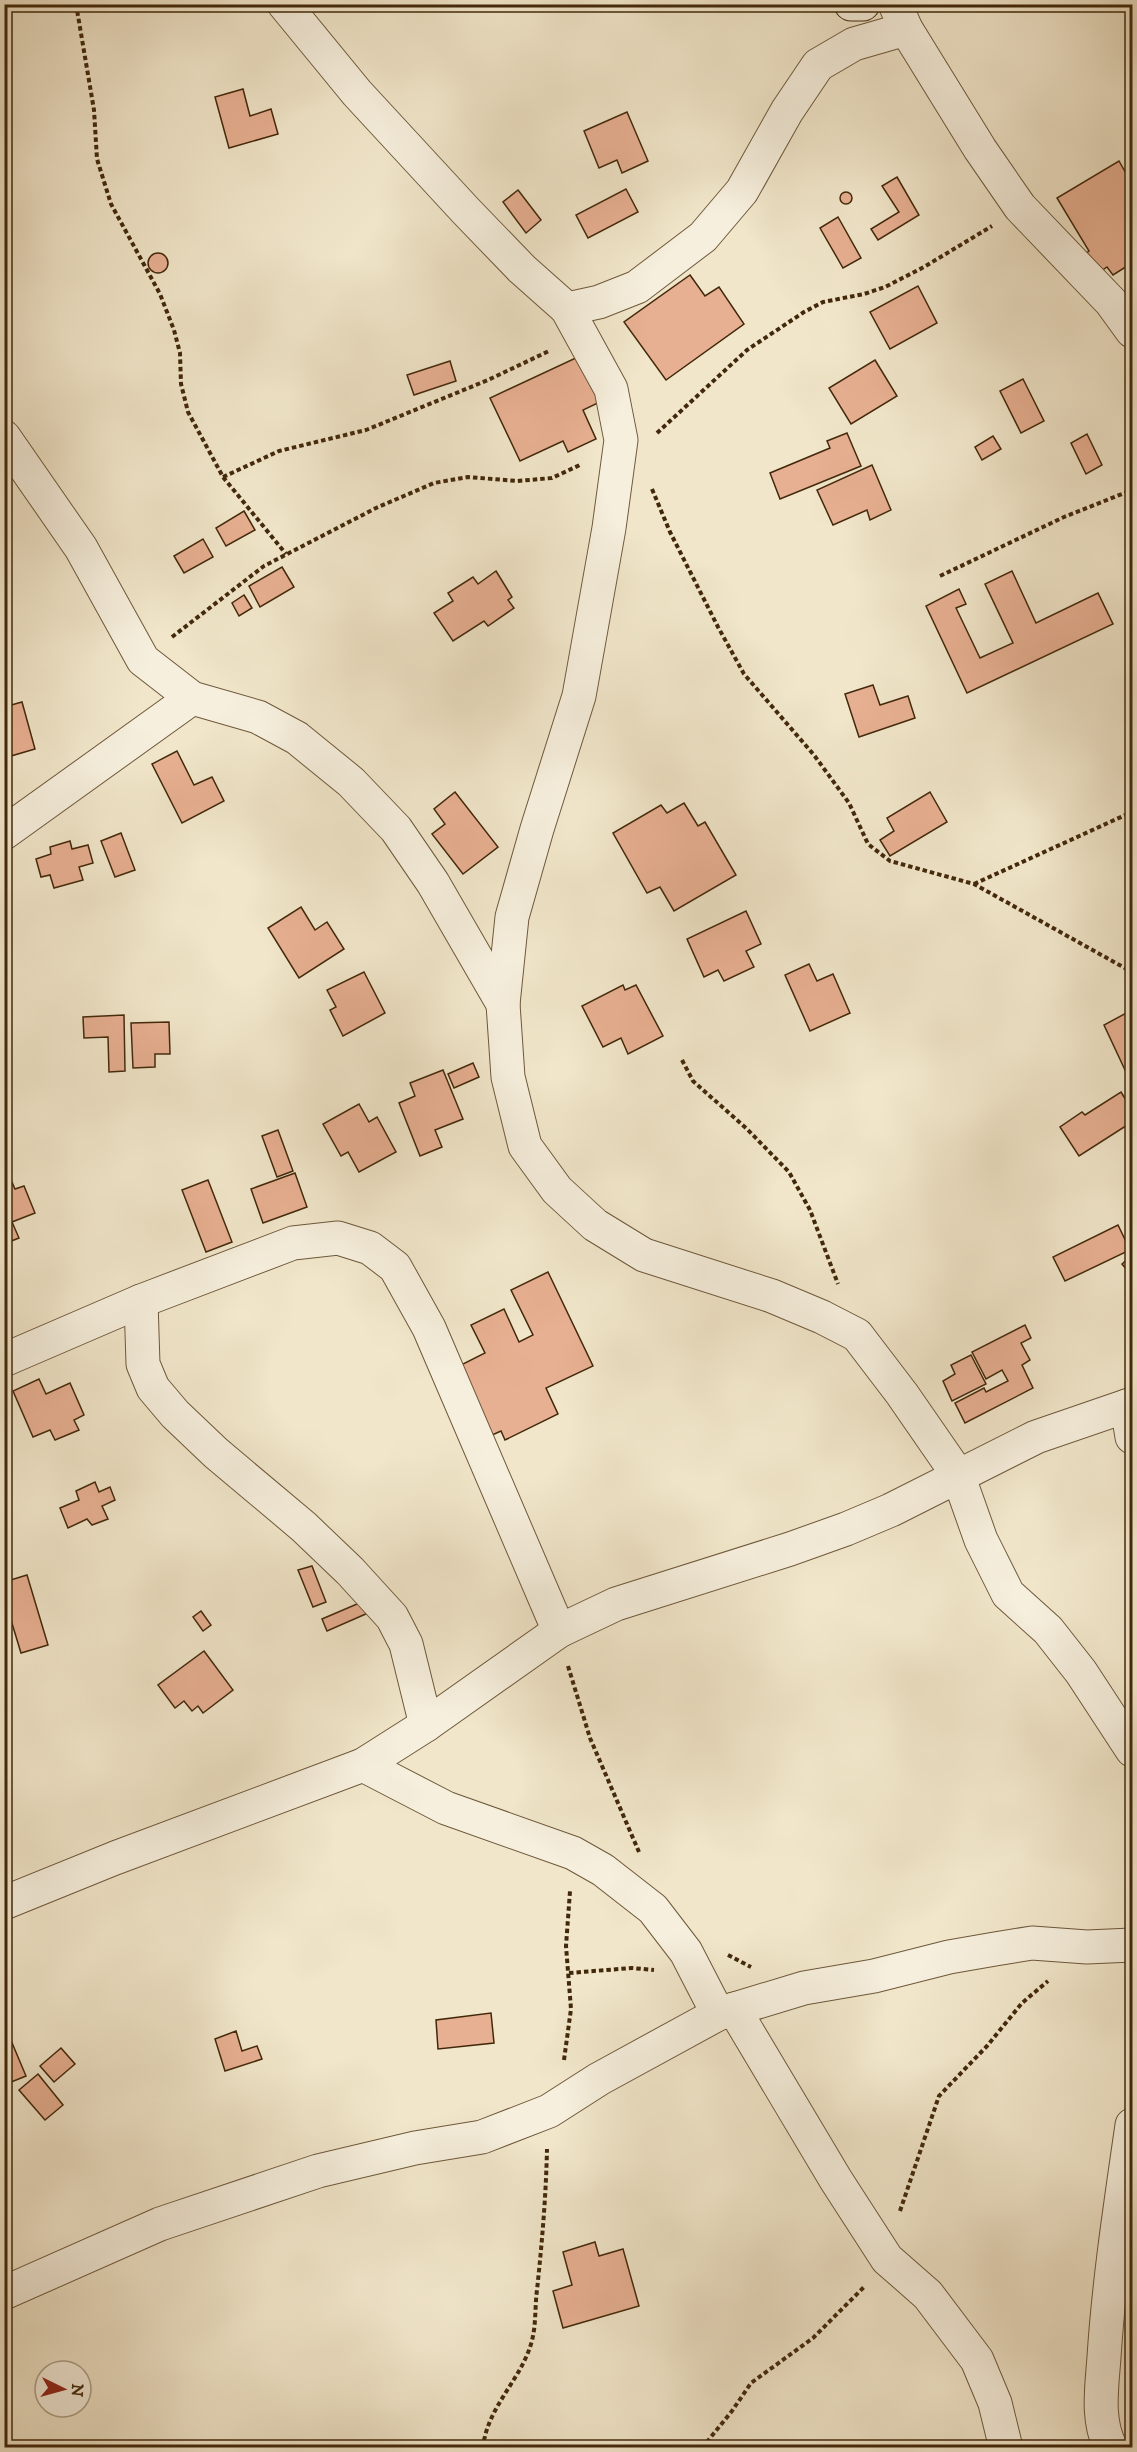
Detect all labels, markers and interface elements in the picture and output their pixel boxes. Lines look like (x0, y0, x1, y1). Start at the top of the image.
north arrow (33, 2359, 93, 2419)
text: N (66, 2383, 87, 2398)

